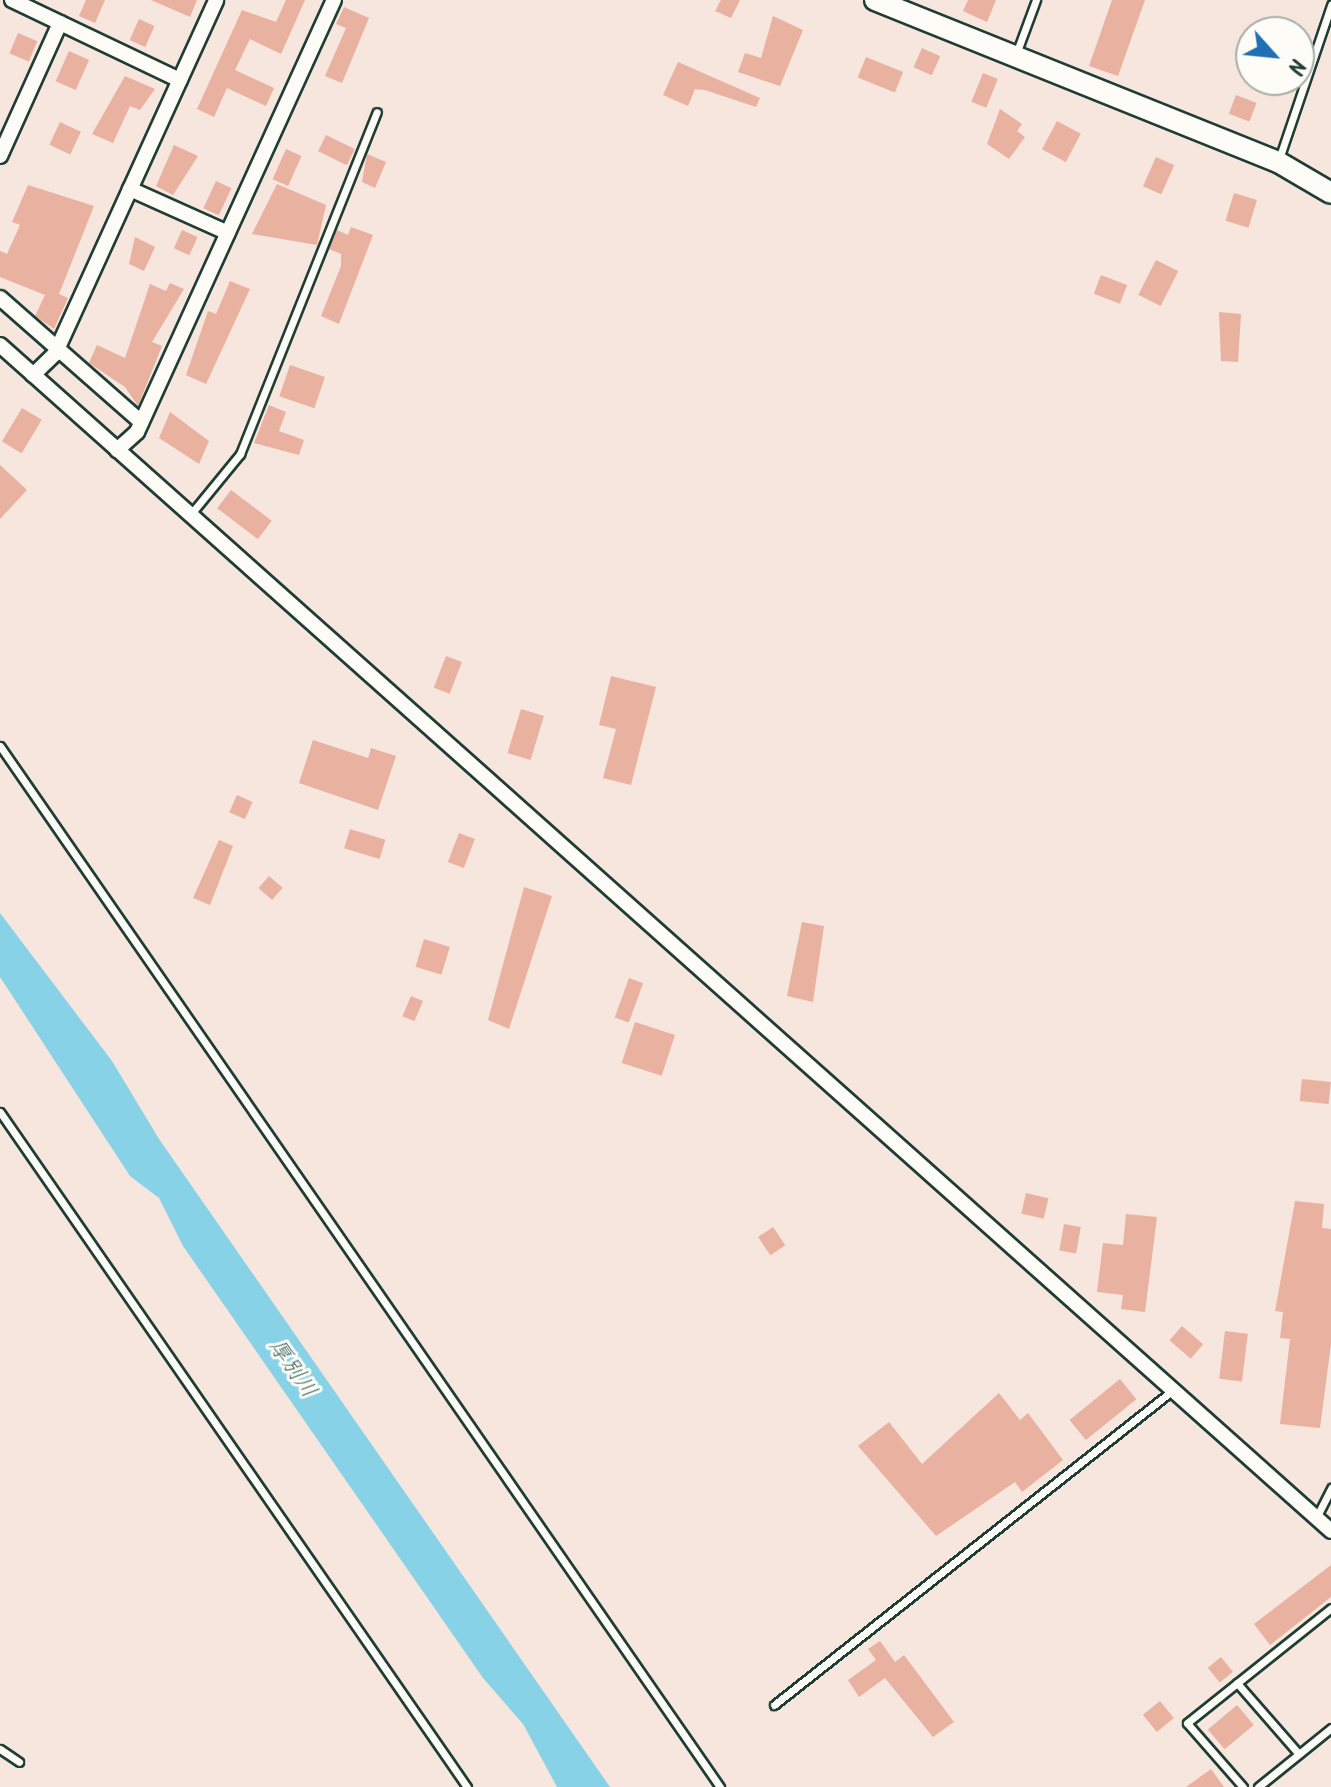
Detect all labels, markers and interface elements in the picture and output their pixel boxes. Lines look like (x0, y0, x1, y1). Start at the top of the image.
north arrow (1235, 16, 1315, 96)
text: N (1276, 52, 1314, 80)
water label: 厚別川 (262, 1334, 322, 1404)

